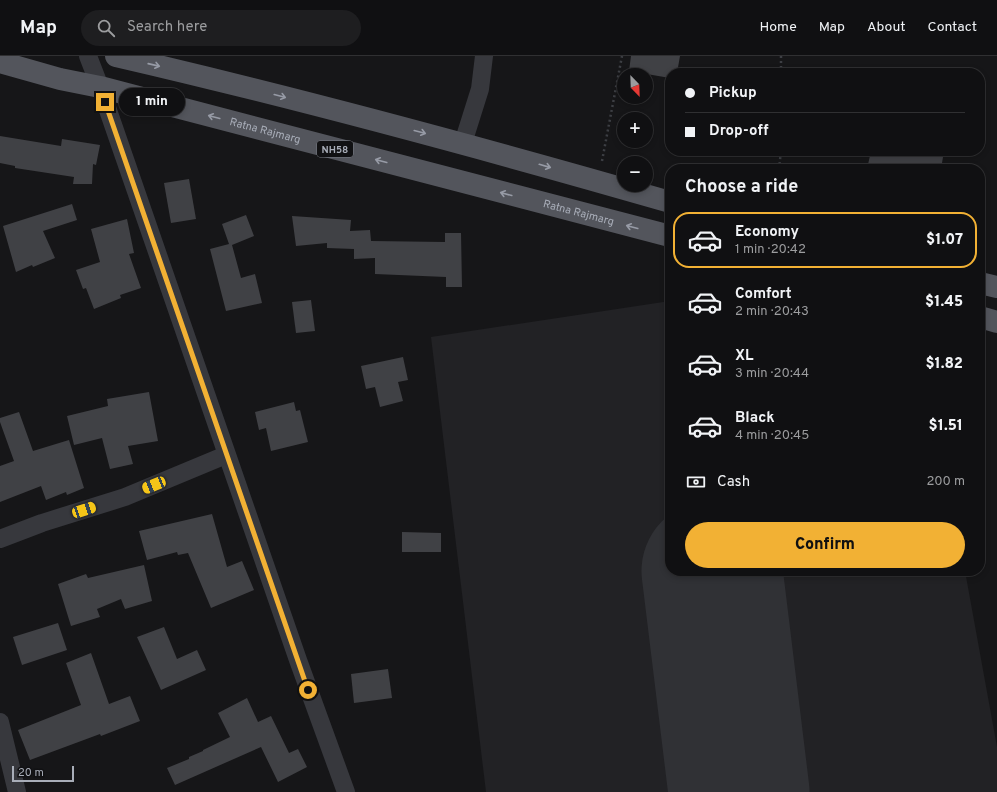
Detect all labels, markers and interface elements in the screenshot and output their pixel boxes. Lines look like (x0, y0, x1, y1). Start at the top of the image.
search box (81, 10, 361, 46)
text: Map (20, 16, 57, 40)
icon: search (95, 17, 117, 39)
text: Search here (127, 18, 207, 37)
text: Home (760, 19, 797, 36)
text: Map (819, 19, 845, 36)
text: About (867, 19, 906, 36)
text: Contact (928, 19, 977, 36)
one-way arrow (147, 61, 160, 69)
north arrow (617, 68, 653, 104)
map controls (617, 68, 653, 192)
text: Pickup (709, 84, 757, 103)
callout: 1 min (119, 88, 185, 116)
route end (96, 93, 114, 111)
one-way arrow (274, 93, 287, 100)
text: 1 min (136, 94, 168, 110)
button: + (617, 112, 653, 148)
one-way arrow (208, 113, 221, 121)
street label: Ratna Rajmarg (228, 115, 302, 147)
text: Drop-off (709, 122, 769, 141)
one-way arrow (413, 129, 426, 136)
road number: NH58 (317, 141, 353, 157)
button: − (617, 156, 653, 192)
one-way arrow (374, 157, 387, 164)
one-way arrow (538, 163, 551, 170)
text: Choose a ride (685, 176, 798, 199)
one-way arrow (500, 189, 513, 197)
street label: Ratna Rajmarg (541, 197, 616, 229)
one-way arrow (626, 222, 639, 230)
icon: car (687, 222, 723, 258)
text: Economy (735, 223, 799, 242)
text: $1.07 (926, 231, 963, 250)
text: 1 min · 20:42 (735, 242, 806, 258)
icon: car (687, 284, 723, 320)
text: Comfort (735, 285, 792, 304)
text: $1.45 (925, 293, 963, 312)
text: 2 min · 20:43 (735, 304, 809, 320)
icon: car (687, 346, 723, 382)
text: XL (735, 347, 753, 366)
text: $1.82 (925, 355, 963, 374)
text: 3 min · 20:44 (735, 366, 809, 382)
icon: car (687, 408, 723, 444)
text: Black (735, 409, 775, 428)
text: $1.51 (929, 417, 963, 436)
text: 4 min · 20:45 (735, 428, 809, 444)
icon: cash (685, 471, 707, 493)
text: Cash (717, 473, 750, 492)
text: 200 m (926, 474, 965, 490)
car (141, 475, 167, 495)
car (71, 501, 97, 519)
button: Confirm (685, 522, 965, 568)
route start (299, 681, 317, 699)
scale bar (12, 764, 74, 783)
text: 20 m (18, 766, 44, 780)

